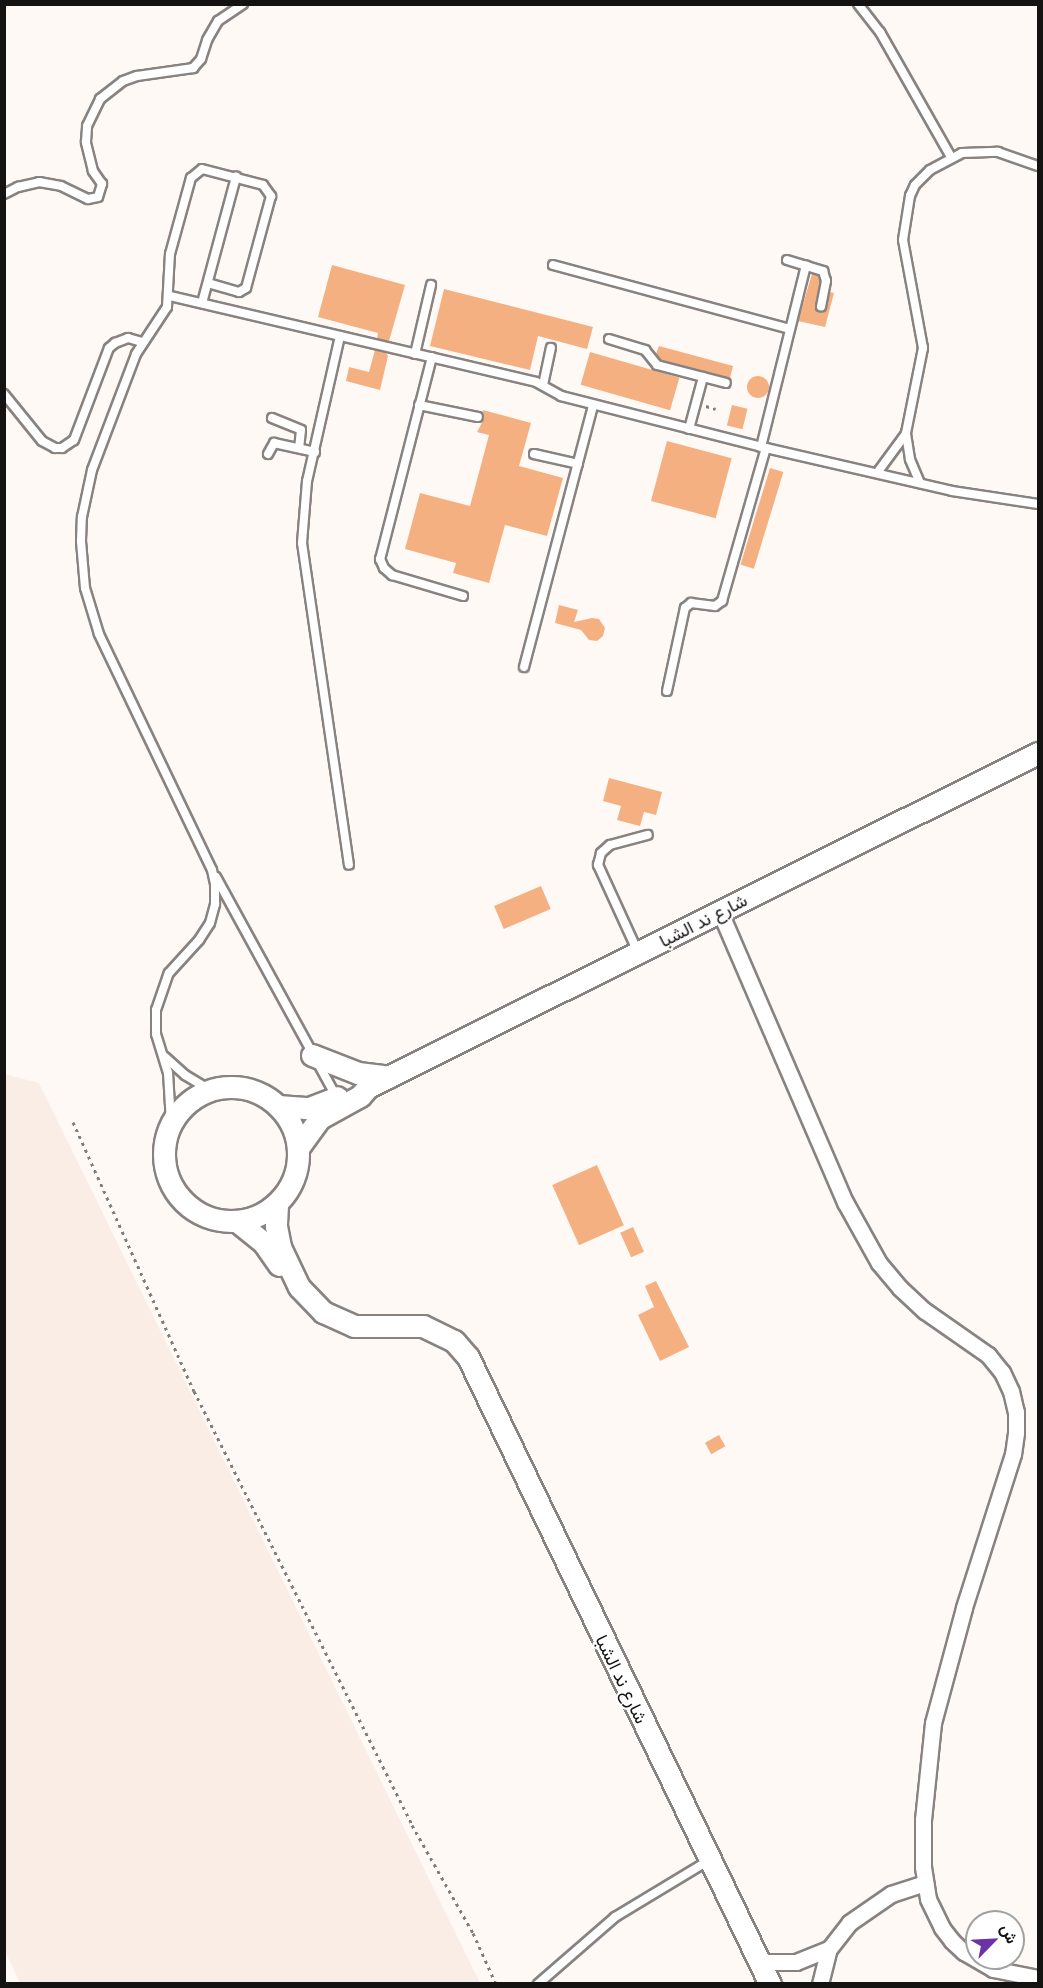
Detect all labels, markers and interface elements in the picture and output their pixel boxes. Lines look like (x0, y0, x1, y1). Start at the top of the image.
street label: شارع ند الشبا (655, 889, 751, 951)
street label: شارع ند الشبا (591, 1631, 653, 1727)
north arrow (965, 1910, 1025, 1970)
text: ش (996, 1920, 1024, 1947)

